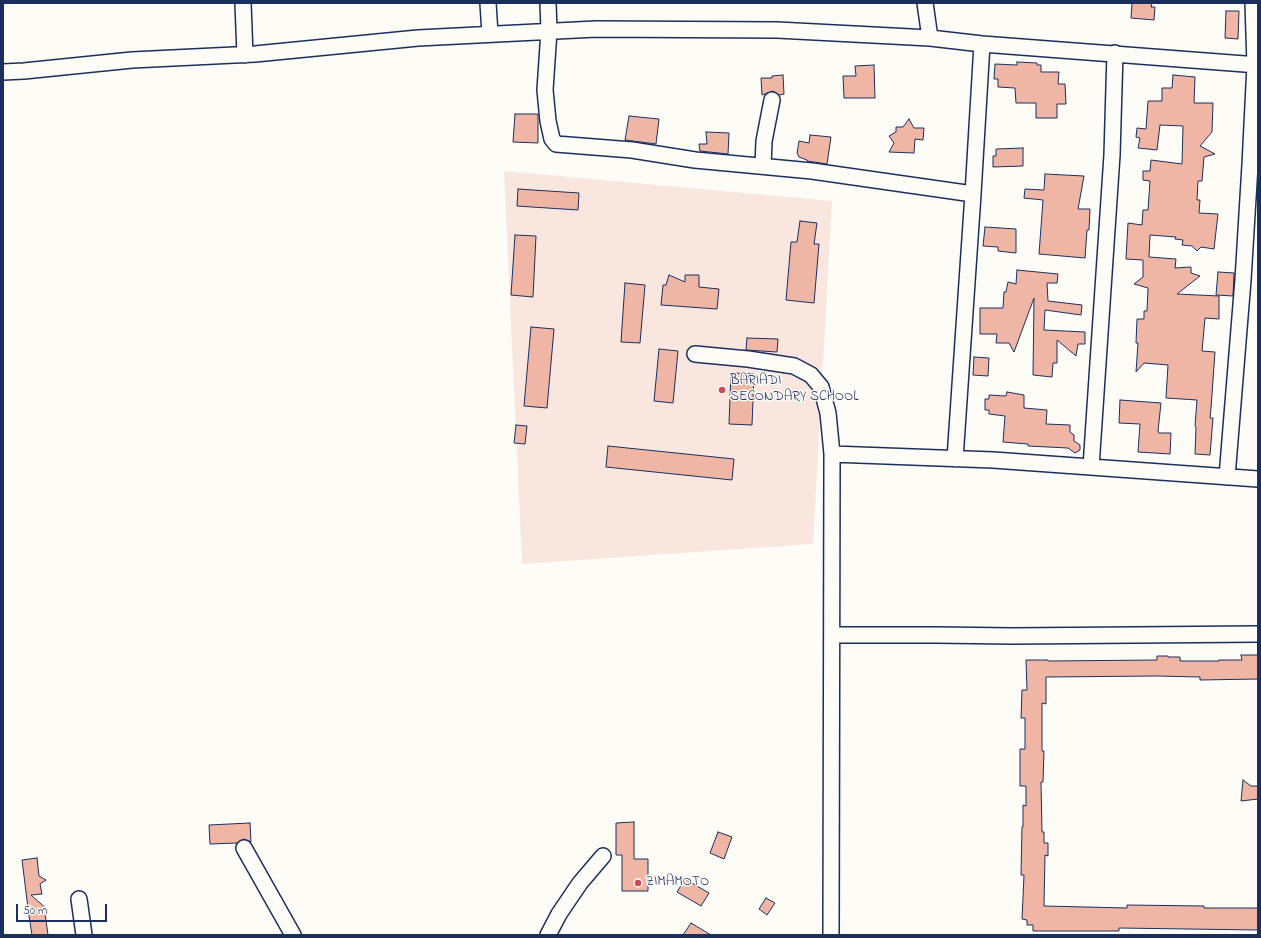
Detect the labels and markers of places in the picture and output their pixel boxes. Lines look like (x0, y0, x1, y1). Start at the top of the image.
place label: BARIADI SECONDARY SCHOOL (730, 374, 858, 406)
marker: BARIADI SECONDARY SCHOOL (717, 385, 727, 395)
place label: ZIMAMOTO (646, 875, 709, 891)
marker: ZIMAMOTO (633, 878, 643, 888)

